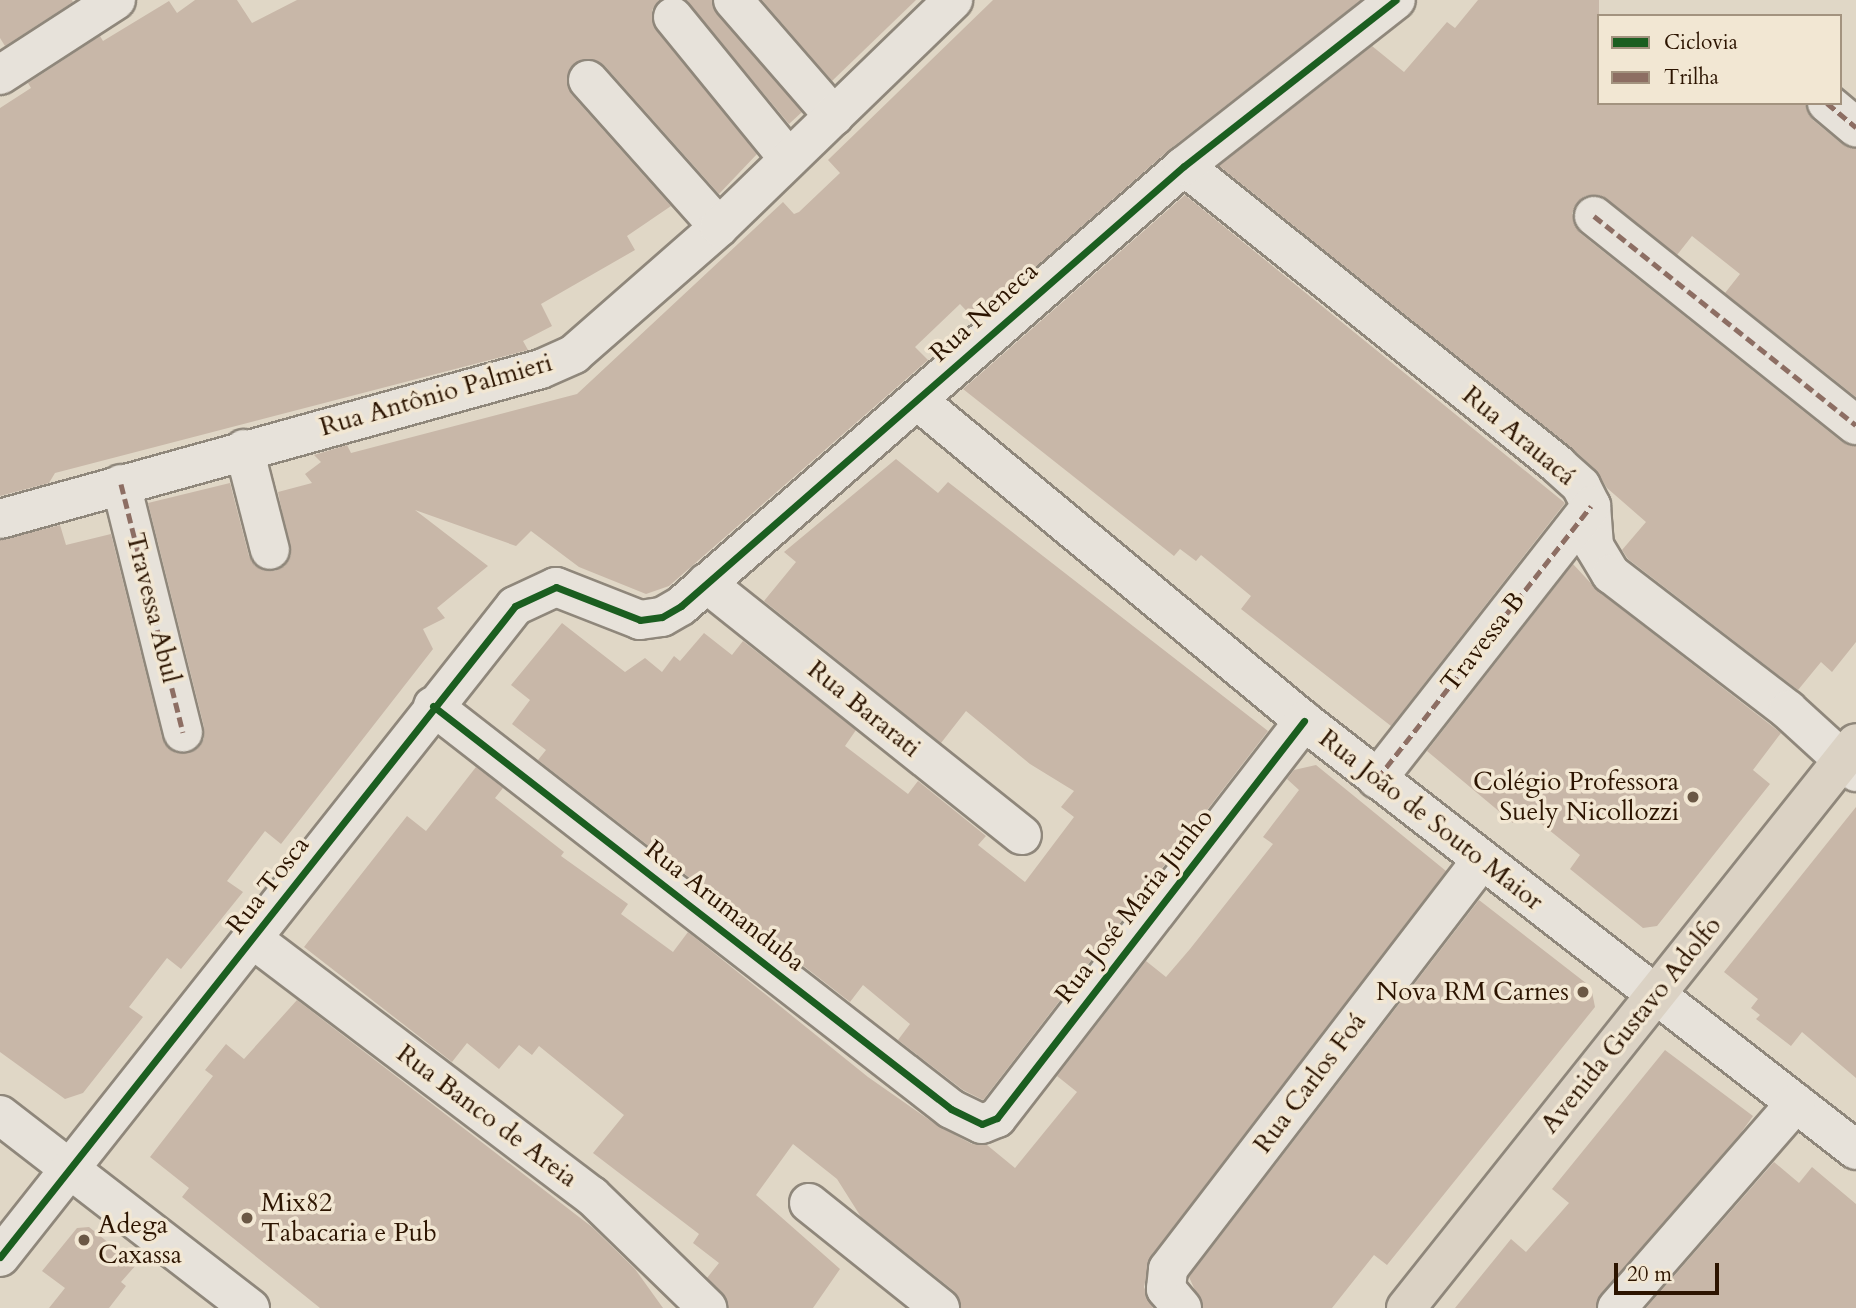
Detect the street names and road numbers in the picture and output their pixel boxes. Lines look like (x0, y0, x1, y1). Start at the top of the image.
street label: Rua Neneca (924, 256, 1044, 368)
street label: Rua Antônio Palmieri (316, 347, 556, 443)
street label: Rua Arauacá (1456, 380, 1582, 492)
street label: Travessa Abul (119, 530, 187, 686)
street label: Travessa B (1434, 586, 1532, 698)
street label: Rua Bararati (801, 654, 927, 764)
street label: Rua João de Souto Maior (1313, 723, 1549, 917)
street label: Rua José Maria Junho (1049, 803, 1219, 1009)
street label: Rua Tosca (220, 830, 316, 940)
street label: Rua Arumanduba (639, 834, 811, 978)
street label: Avenida Gustavo Adolfo (1534, 910, 1728, 1140)
street label: Rua Carlos Foá (1247, 1007, 1373, 1159)
street label: Rua Banco de Areia (391, 1038, 583, 1194)

